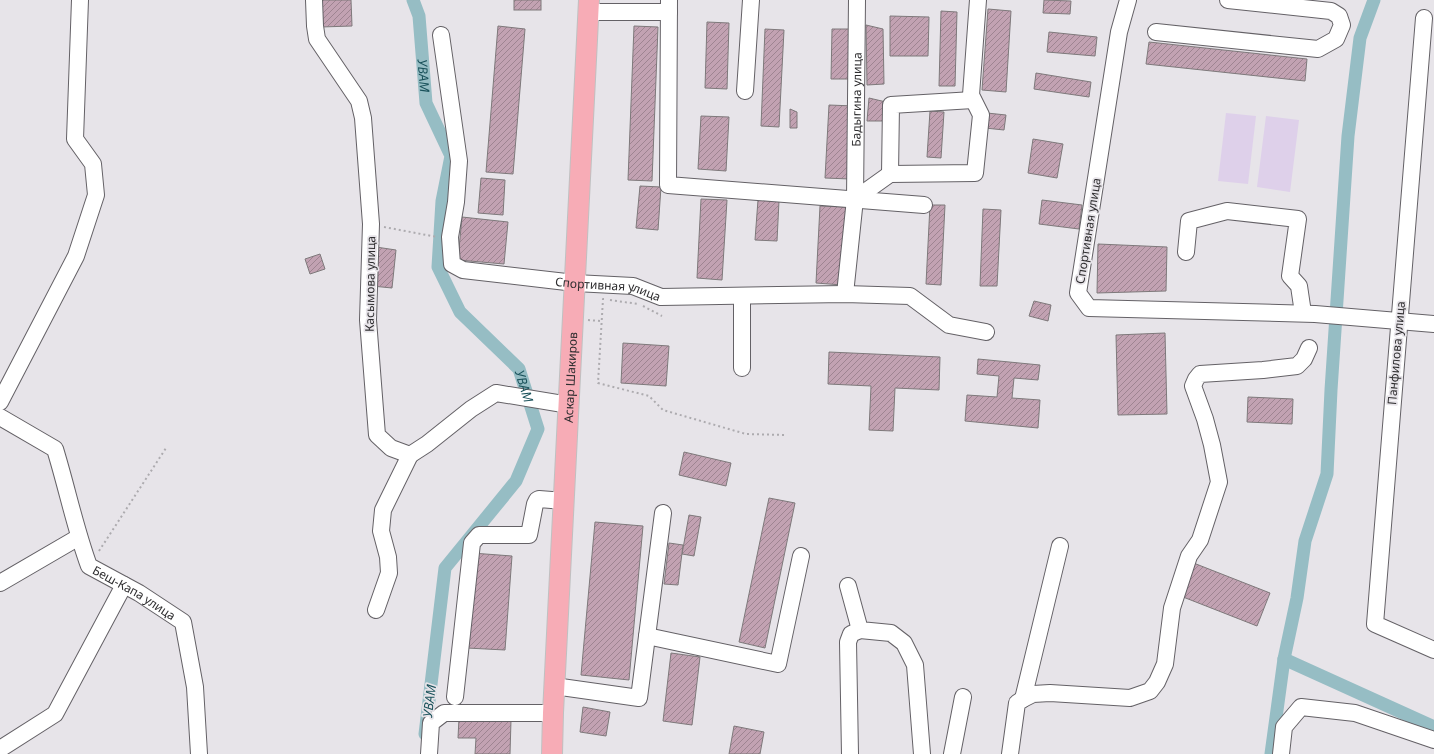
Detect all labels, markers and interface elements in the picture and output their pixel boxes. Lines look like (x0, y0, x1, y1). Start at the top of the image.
street label: Бадыгина улица (847, 52, 865, 147)
water label: УВАМ (414, 58, 434, 93)
street label: Спортивная улица (1071, 177, 1105, 285)
street label: Касымова улица (361, 236, 379, 332)
street label: Спортивная улица (554, 272, 663, 305)
street label: Панфилова улица (1383, 301, 1409, 405)
street label: Аскар Шакиров (559, 331, 581, 423)
water label: УВАМ (511, 368, 538, 405)
street label: Беш-Капа улица (90, 561, 179, 624)
water label: УВАМ (418, 683, 440, 719)

